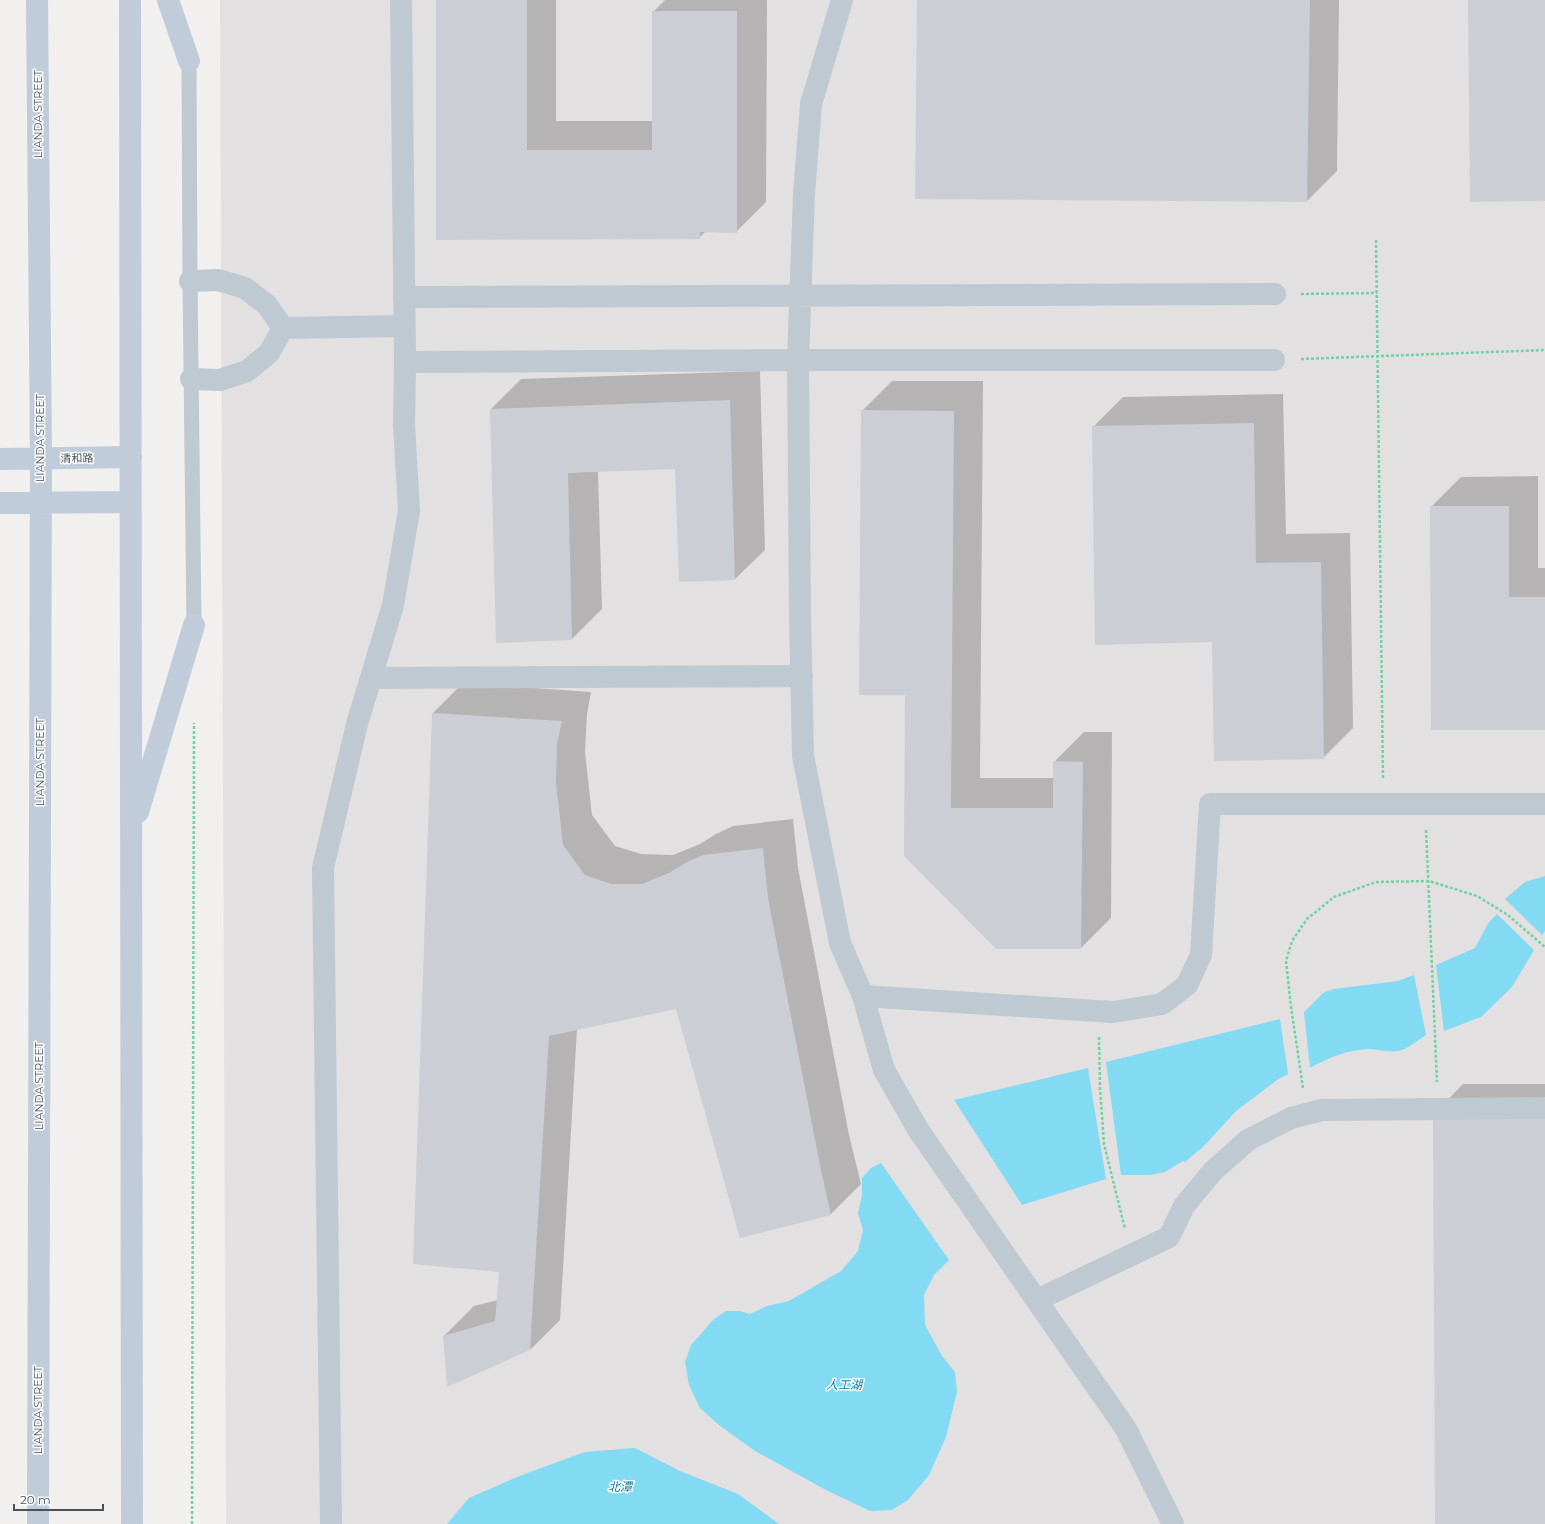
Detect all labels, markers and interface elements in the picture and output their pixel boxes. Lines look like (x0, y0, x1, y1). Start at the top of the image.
street label: LIANDA STREET (31, 69, 45, 158)
street label: LIANDA STREET (33, 393, 47, 482)
street label: 清和路 (60, 451, 94, 465)
street label: LIANDA STREET (33, 717, 47, 806)
street label: LIANDA STREET (32, 1041, 46, 1130)
street label: LIANDA STREET (31, 1365, 45, 1454)
water label: 人工湖 (826, 1377, 864, 1392)
water label: 北潭 (608, 1479, 634, 1494)
scale bar (14, 1486, 103, 1512)
text: 20 m (20, 1492, 51, 1507)

